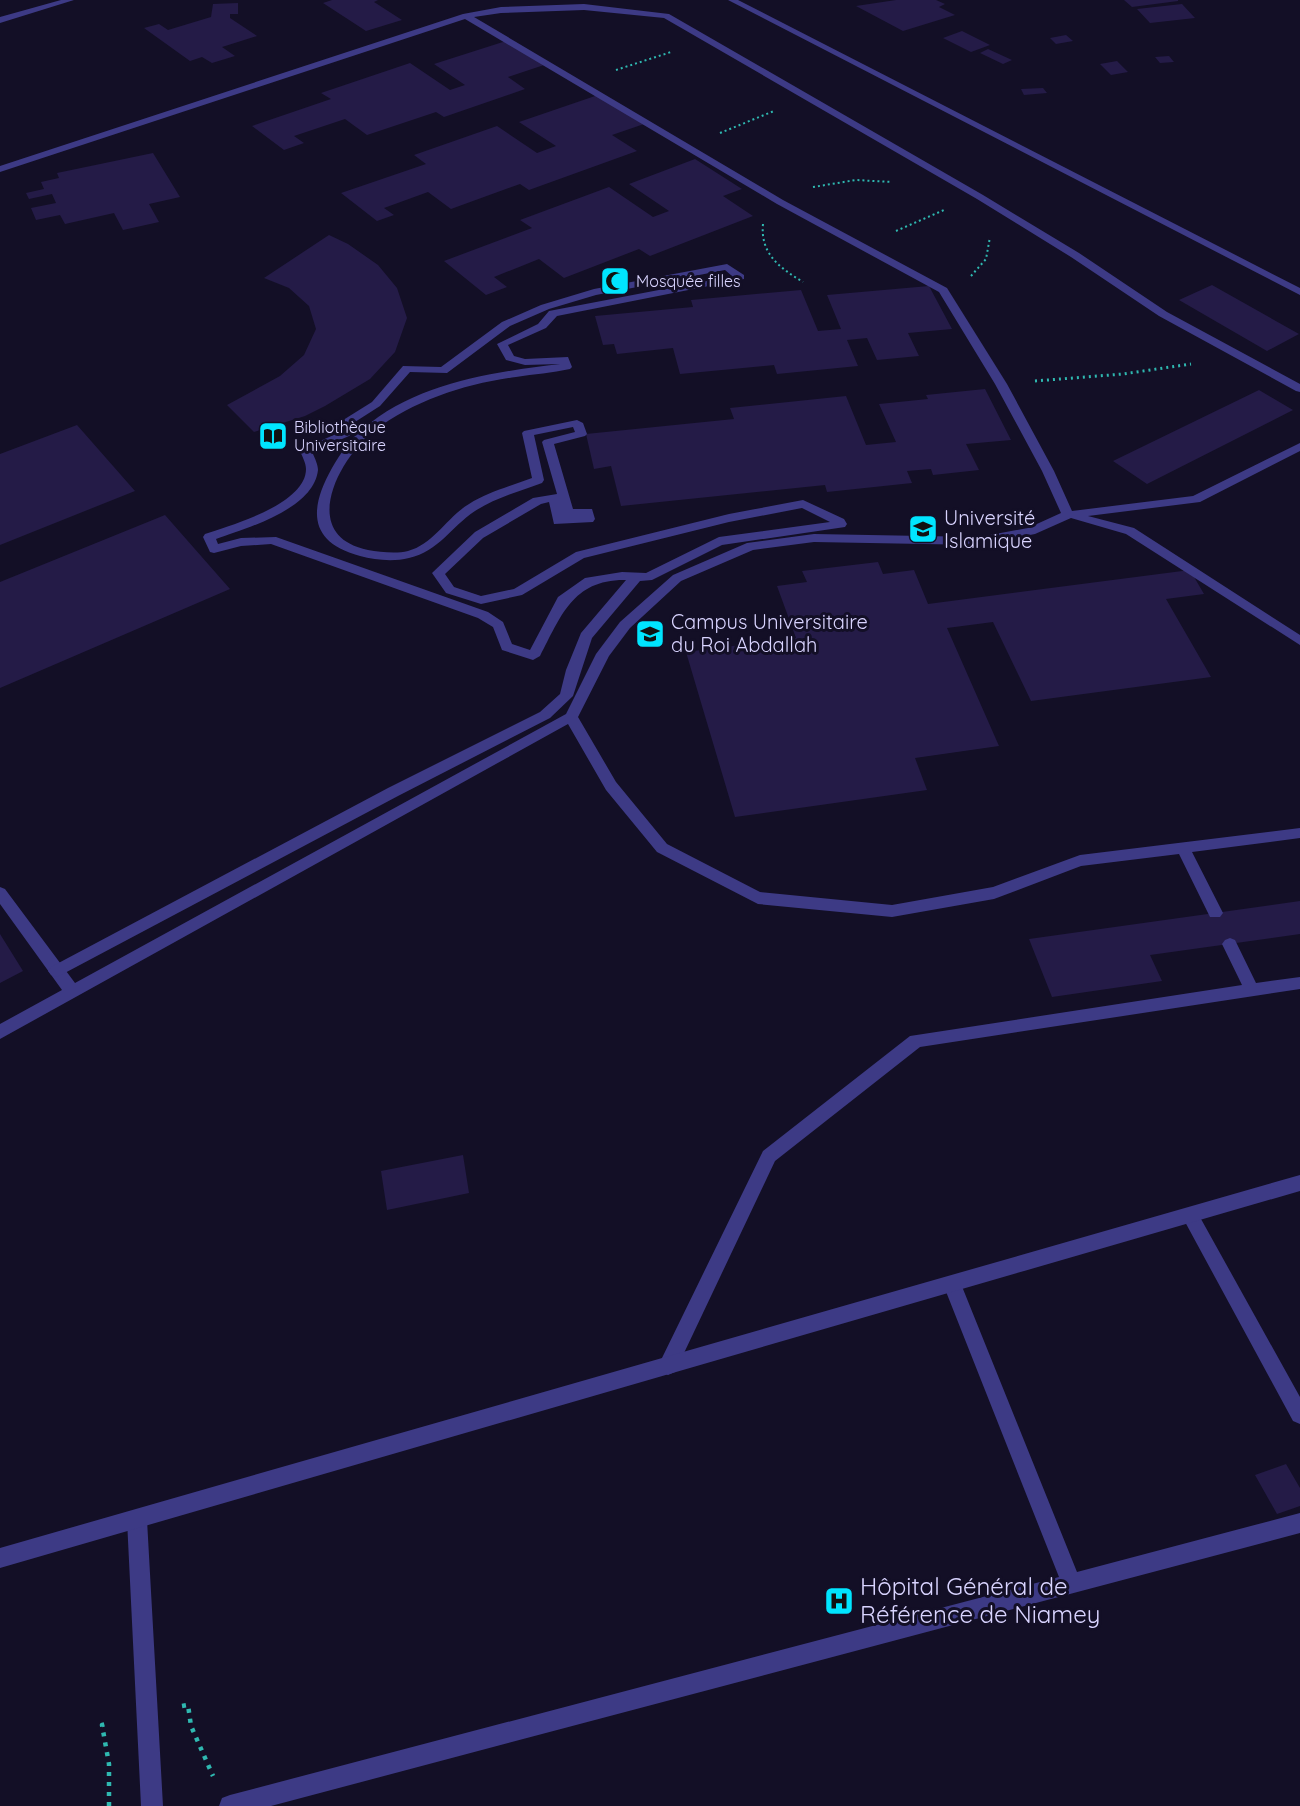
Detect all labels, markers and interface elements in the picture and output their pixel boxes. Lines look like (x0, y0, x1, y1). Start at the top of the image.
mosque icon: Mosquée filles (599, 265, 631, 297)
place label: Mosquée filles (636, 271, 741, 291)
place label: Bibliothèque Universitaire (294, 417, 386, 455)
library icon: Bibliothèque Universitaire (257, 420, 289, 452)
place label: Université Islamique (944, 505, 1035, 553)
school or university icon: Université Islamique (907, 513, 939, 545)
place label: Campus Universitaire du Roi Abdallah (671, 609, 868, 657)
school or university icon: Campus Universitaire du Roi Abdallah (634, 618, 666, 650)
place label: Hôpital Général de Référence de Niamey (860, 1571, 1100, 1629)
hospital icon: Hôpital Général de Référence de Niamey (823, 1585, 855, 1617)

